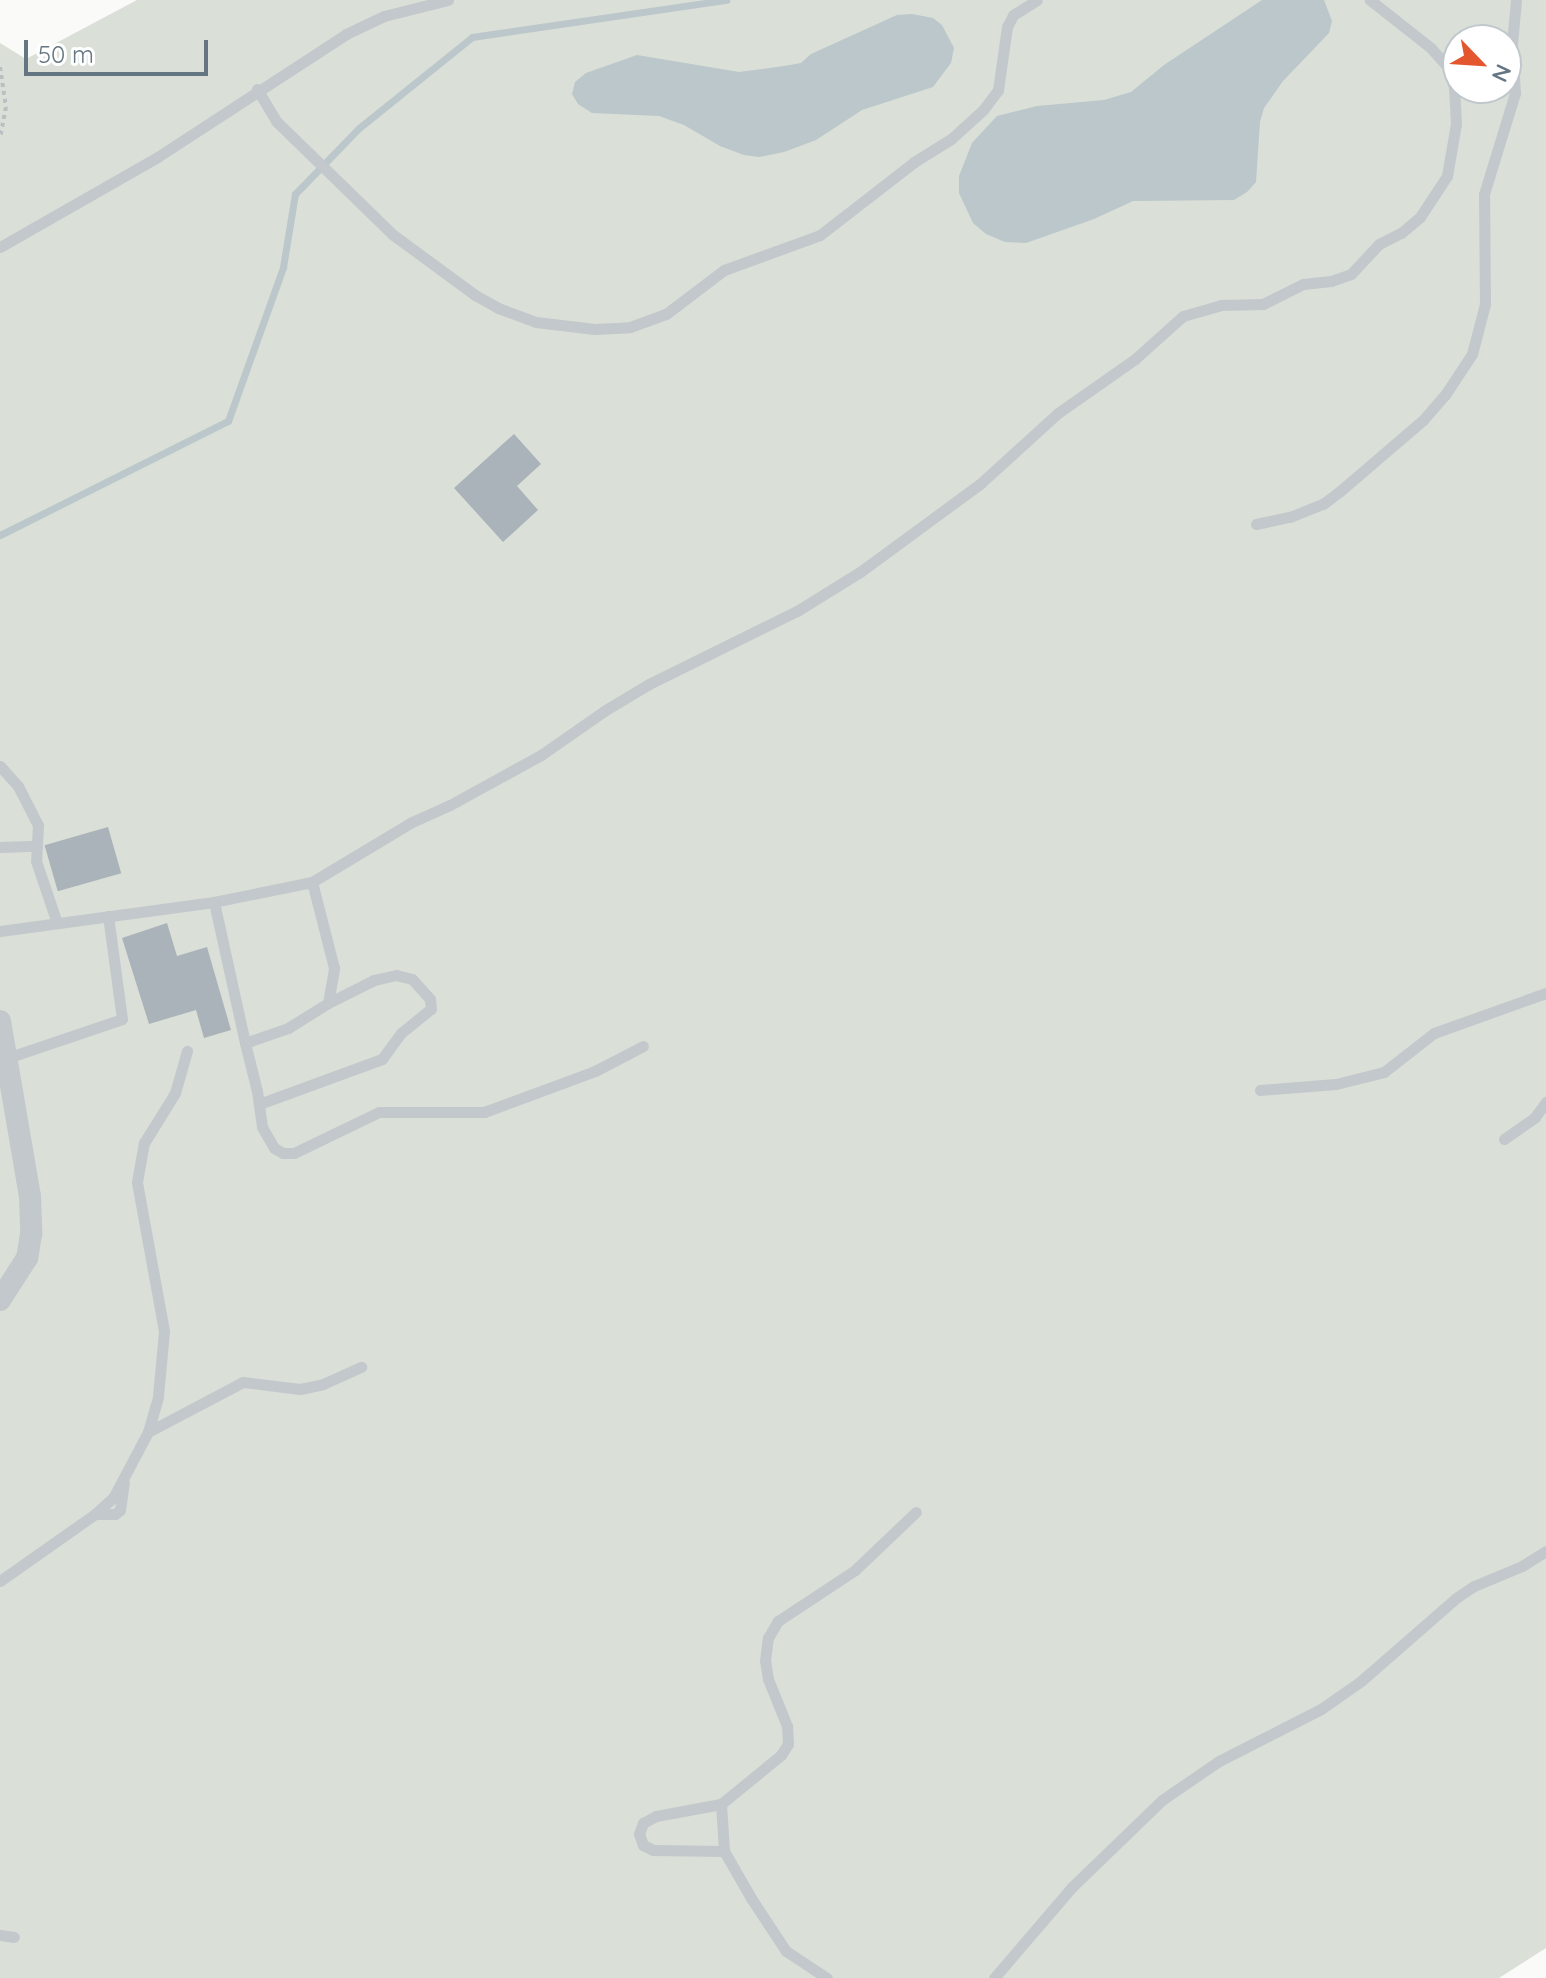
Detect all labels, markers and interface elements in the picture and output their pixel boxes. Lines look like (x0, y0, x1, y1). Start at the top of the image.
scale bar (28, 24, 212, 74)
north arrow (1442, 24, 1522, 104)
text: 50 m (38, 39, 94, 69)
text: N (1486, 60, 1518, 87)

